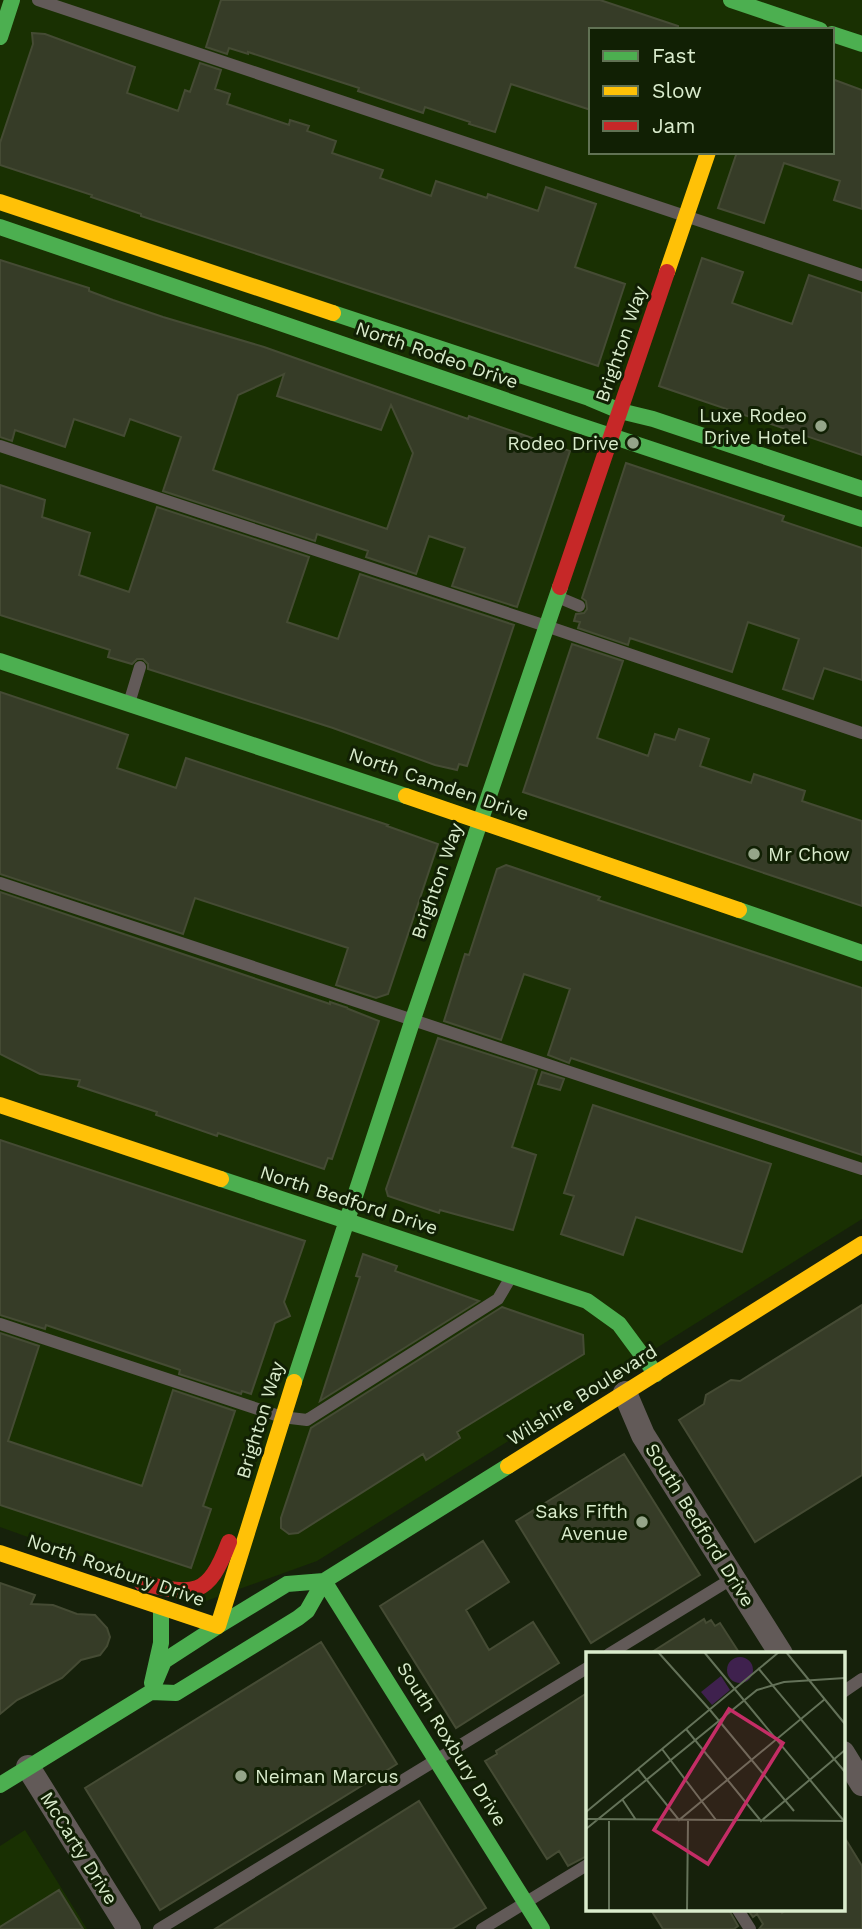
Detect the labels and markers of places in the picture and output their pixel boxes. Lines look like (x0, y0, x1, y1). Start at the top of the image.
place label: Luxe Rodeo Drive Hotel (699, 404, 807, 449)
marker: Luxe Rodeo Drive Hotel (813, 418, 829, 434)
place label: Rodeo Drive (507, 432, 619, 455)
marker: Rodeo Drive (625, 435, 641, 451)
place label: Mr Chow (768, 843, 850, 866)
marker: Mr Chow (746, 846, 762, 862)
place label: Saks Fifth Avenue (535, 1500, 628, 1545)
marker: Saks Fifth Avenue (634, 1514, 650, 1530)
place label: Neiman Marcus (255, 1765, 399, 1788)
marker: Neiman Marcus (233, 1768, 249, 1784)

